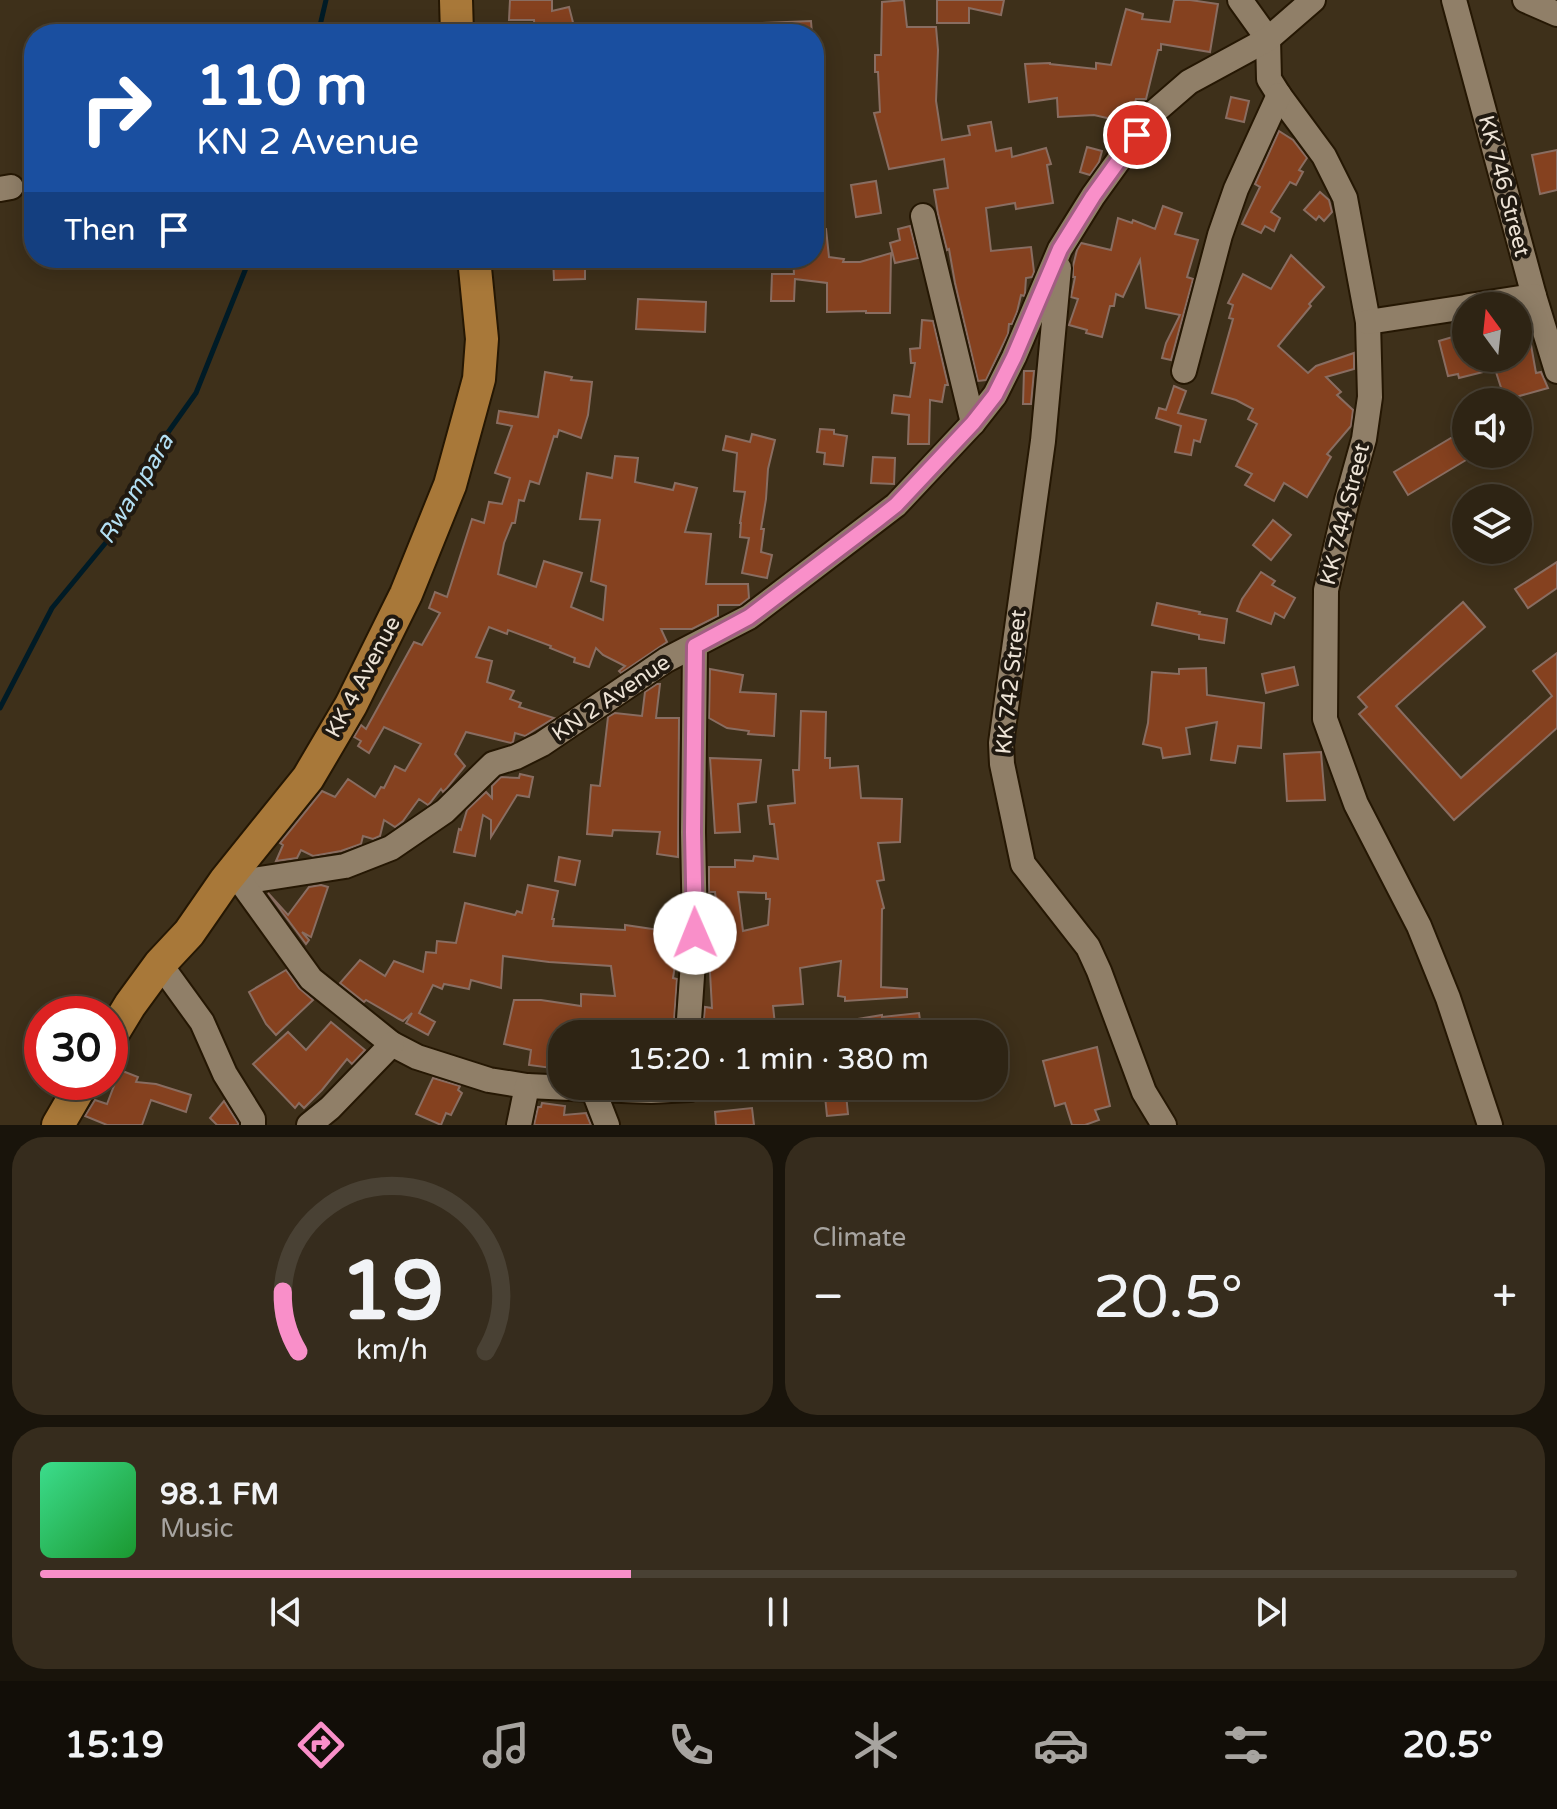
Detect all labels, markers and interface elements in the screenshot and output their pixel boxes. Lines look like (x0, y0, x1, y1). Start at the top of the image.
text: 110 m (196, 53, 367, 120)
icon: right (64, 56, 168, 160)
pin (1103, 101, 1171, 169)
street label: KK 746 Street (1473, 112, 1535, 260)
icon: arrive (1115, 113, 1159, 157)
text: KN 2 Avenue (196, 121, 419, 164)
icon: arrive (152, 208, 196, 252)
text: Then (64, 212, 136, 249)
north arrow (1452, 292, 1532, 372)
map controls (1452, 292, 1532, 564)
button: sound (1452, 388, 1532, 468)
water label: Rwampara (92, 428, 180, 549)
street label: KK 744 Street (1315, 440, 1375, 588)
button: layers (1452, 484, 1532, 564)
street label: KK 742 Street (990, 608, 1032, 756)
street label: KK 4 Avenue (320, 612, 406, 742)
street label: KN 2 Avenue (547, 649, 675, 747)
position arrow (653, 891, 737, 975)
speed limit sign: 30 (24, 996, 128, 1100)
text: 15:20 · 1 min · 380 m (627, 1041, 929, 1078)
text: Climate (813, 1222, 906, 1253)
text: 19 (340, 1242, 444, 1342)
text: 20.5° (1093, 1262, 1243, 1334)
text: − (813, 1271, 844, 1324)
text: + (1492, 1271, 1517, 1324)
text: km/h (356, 1333, 428, 1367)
text: 98.1 FM (160, 1476, 279, 1513)
text: Music (160, 1513, 233, 1544)
icon: previous (264, 1590, 308, 1634)
icon: pause (756, 1590, 800, 1634)
icon: next (1249, 1590, 1293, 1634)
icon: directions (293, 1717, 349, 1773)
icon: music (478, 1717, 534, 1773)
icon: phone (663, 1717, 719, 1773)
icon: climate (848, 1717, 904, 1773)
icon: car (1033, 1717, 1089, 1773)
icon: filters (1218, 1717, 1274, 1773)
text: 15:19 (64, 1724, 164, 1767)
text: 20.5° (1402, 1724, 1493, 1767)

